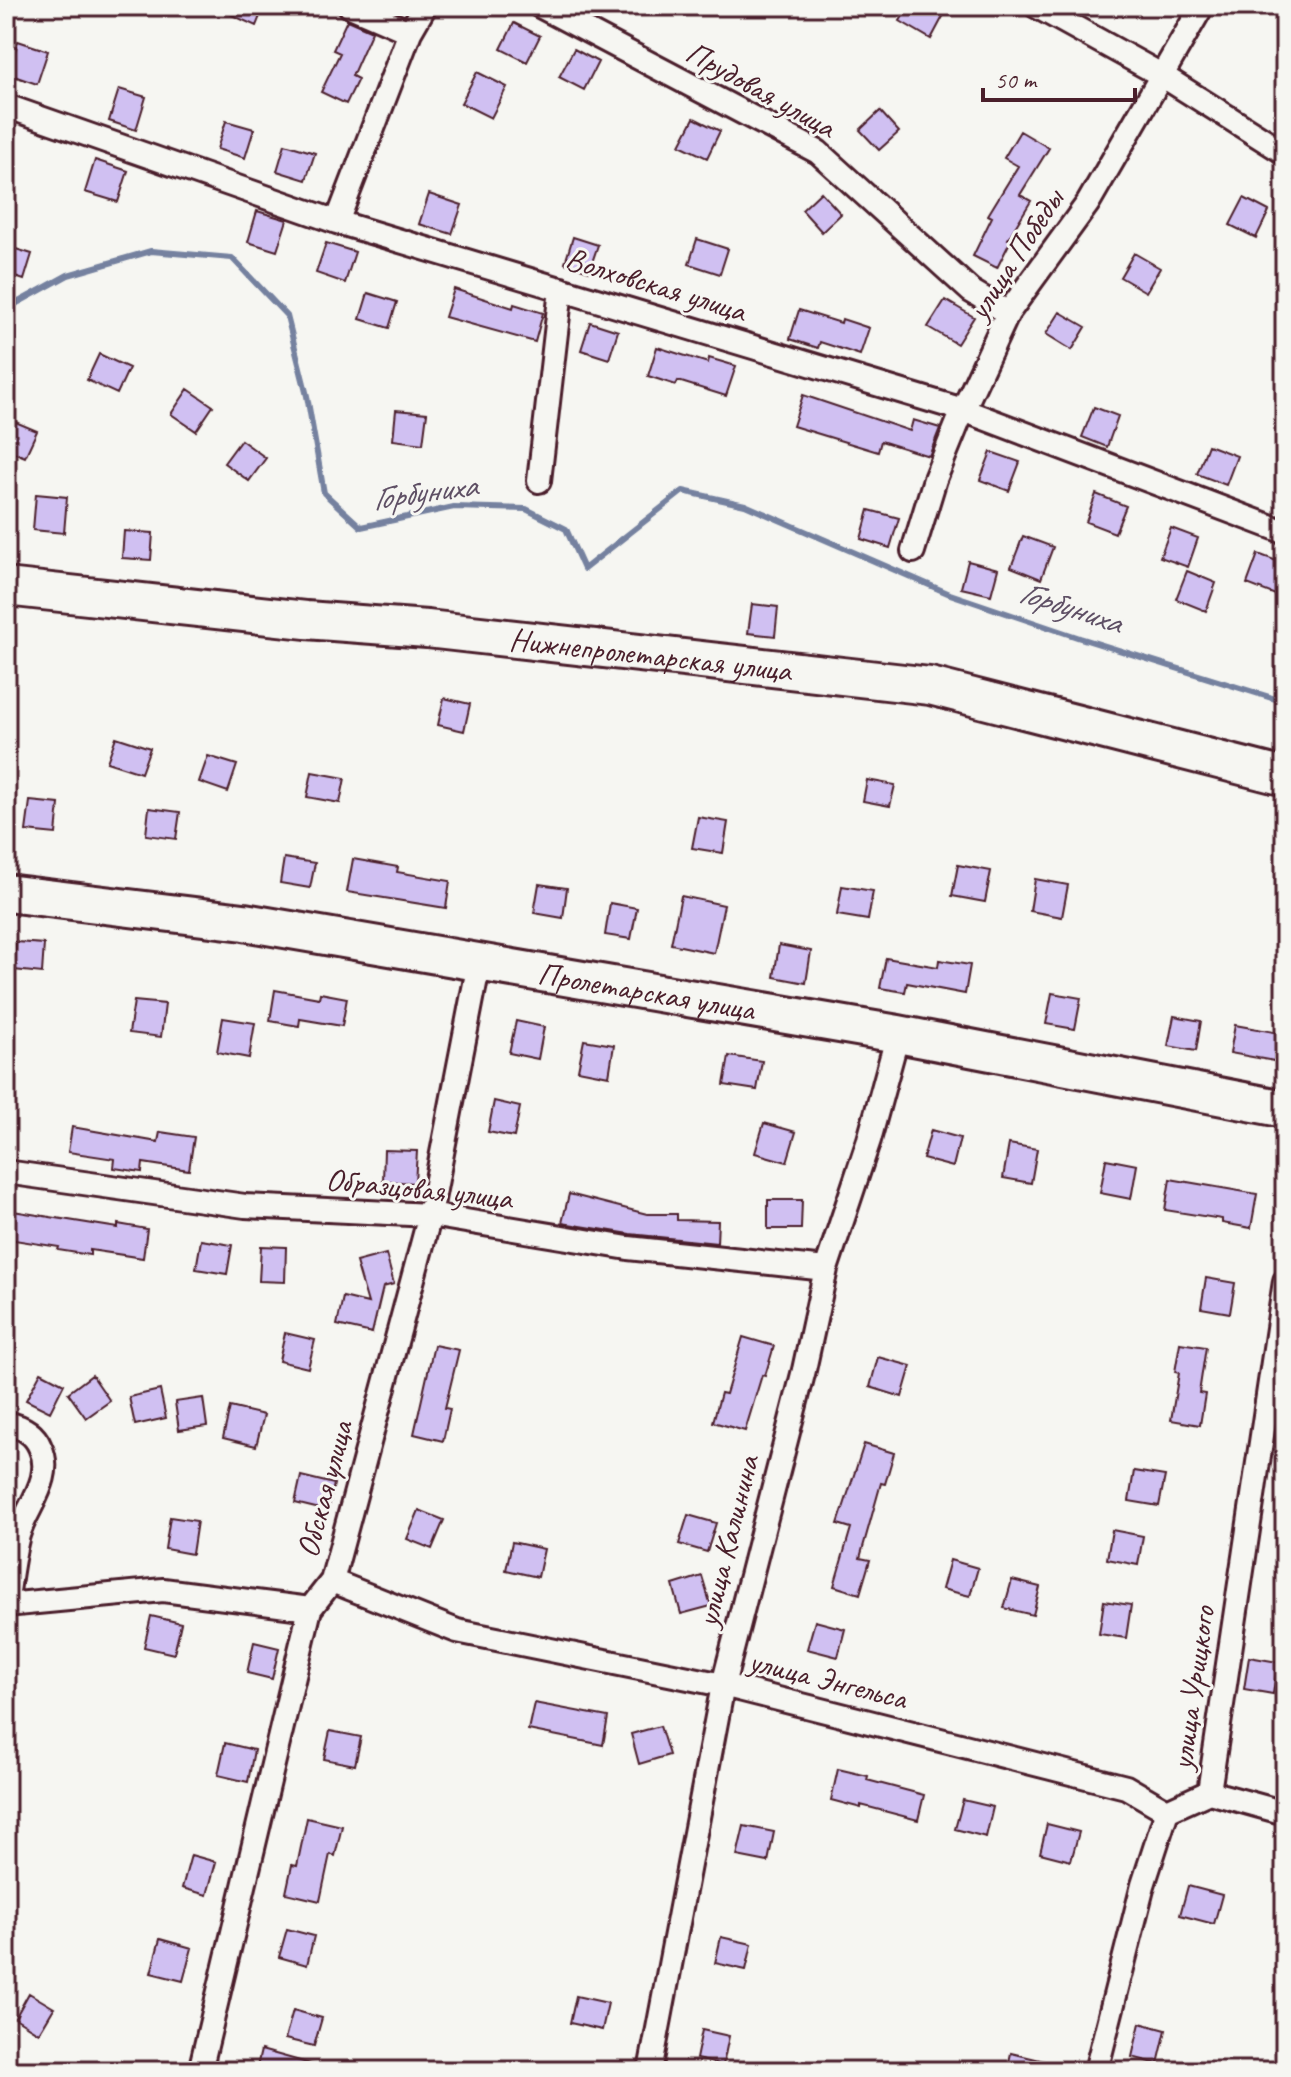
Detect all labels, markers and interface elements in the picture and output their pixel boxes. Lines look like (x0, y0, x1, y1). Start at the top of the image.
street label: Прудовая улица (679, 32, 845, 148)
scale bar (983, 52, 1135, 102)
text: 50 m (995, 65, 1038, 95)
street label: улица Победы (957, 179, 1074, 329)
street label: Волховская улица (561, 238, 753, 332)
water label: Горбуниха (369, 462, 482, 520)
water label: Горбуниха (1014, 570, 1130, 644)
street label: Нижнепролетарская улица (507, 619, 795, 691)
street label: Пролетарская улица (535, 953, 760, 1030)
street label: Образцовая улица (324, 1158, 516, 1219)
street label: Обская улица (287, 1414, 363, 1562)
street label: улица Калинина (686, 1449, 769, 1633)
street label: улица Урицкого (1160, 1602, 1224, 1774)
street label: улица Энгельса (743, 1640, 913, 1719)

